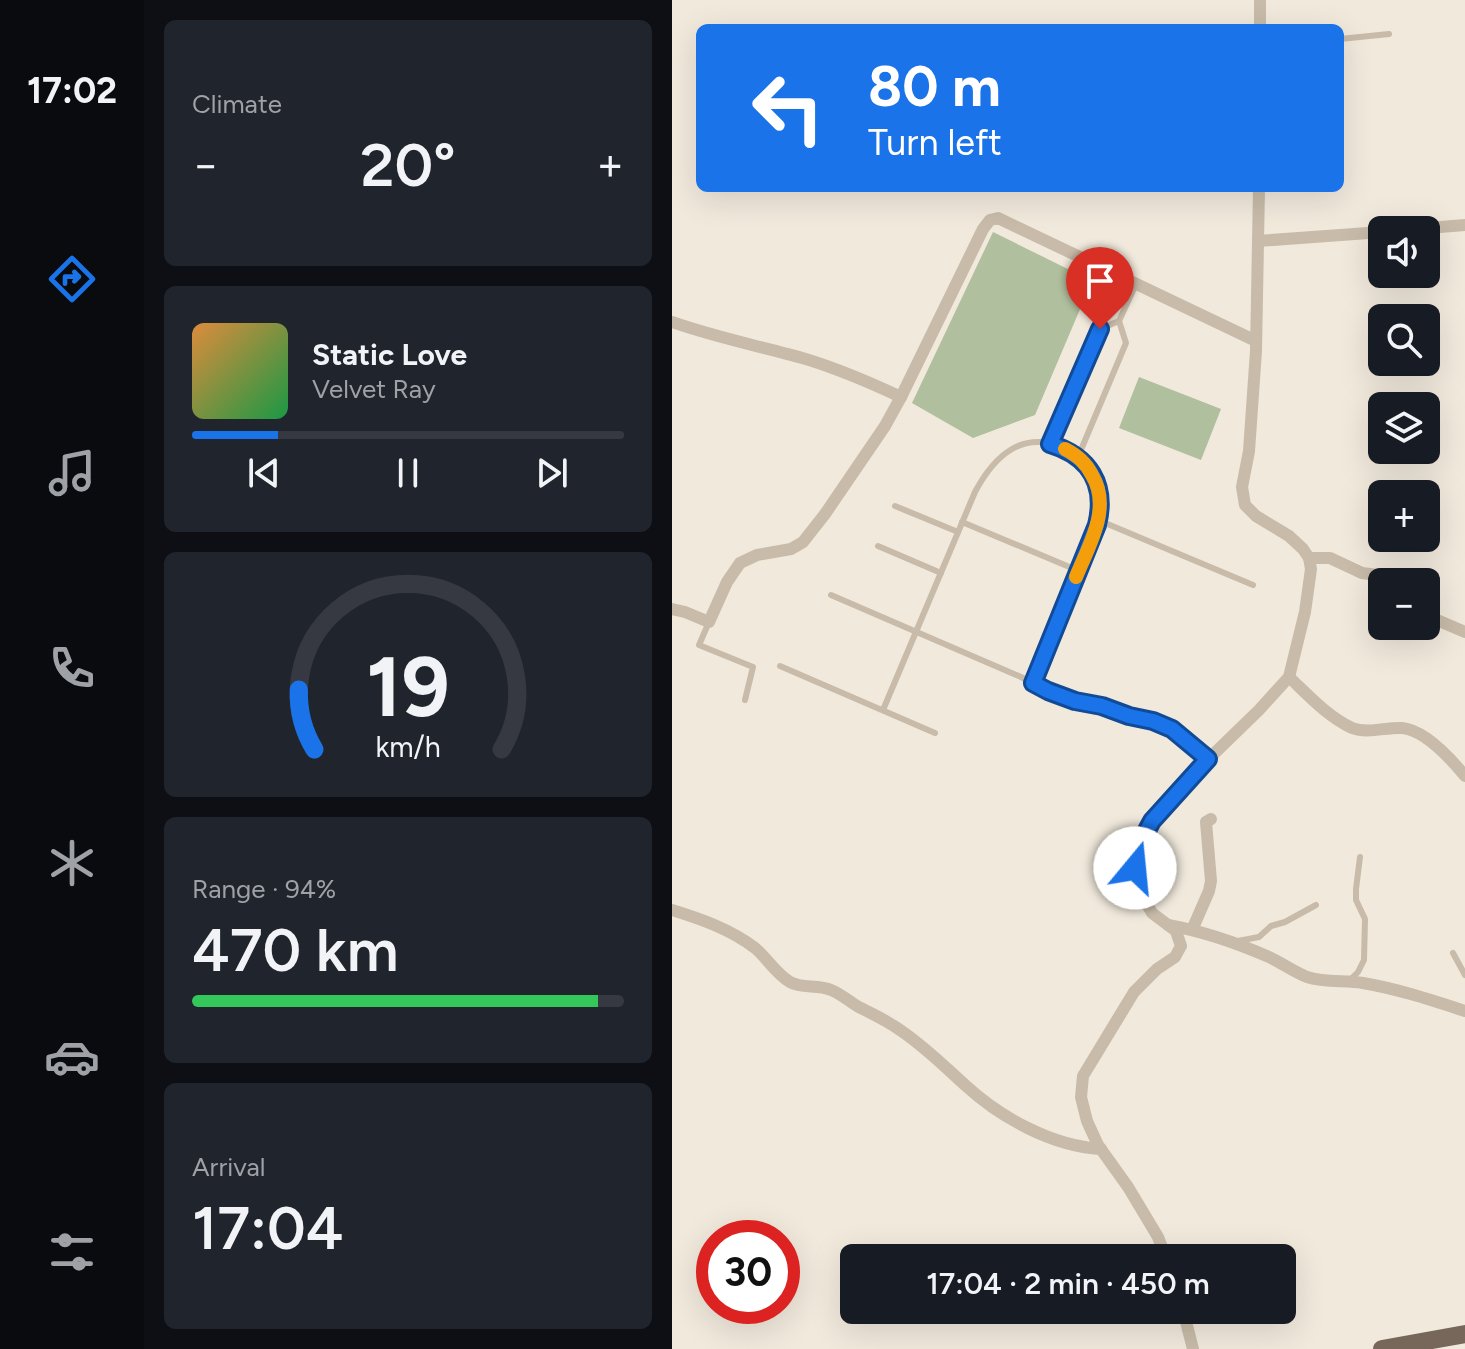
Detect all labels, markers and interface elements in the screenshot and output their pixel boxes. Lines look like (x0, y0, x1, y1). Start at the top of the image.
text: 80 m (868, 53, 1001, 120)
icon: left (736, 56, 840, 160)
text: 17:02 (27, 69, 117, 112)
text: Climate (192, 88, 282, 120)
text: Turn left (868, 121, 1002, 164)
text: 20° (360, 129, 456, 201)
text: − (192, 138, 219, 191)
text: + (597, 138, 624, 191)
map controls (1368, 216, 1440, 640)
button: sound (1368, 216, 1440, 288)
pin (1066, 247, 1134, 329)
icon: directions (44, 251, 100, 307)
icon: arrive (1078, 259, 1122, 303)
button: search (1368, 304, 1440, 376)
text: Static Love (312, 336, 467, 373)
text: Velvet Ray (312, 373, 436, 405)
button: layers (1368, 392, 1440, 464)
icon: music (44, 445, 100, 501)
icon: previous (242, 451, 286, 495)
icon: pause (386, 451, 430, 495)
icon: next (530, 451, 574, 495)
button: + (1368, 480, 1440, 552)
button: − (1368, 568, 1440, 640)
text: 19 (366, 637, 450, 737)
icon: phone (44, 640, 100, 696)
text: km/h (375, 731, 441, 765)
position arrow (1093, 826, 1177, 910)
icon: climate (44, 835, 100, 891)
text: Range · 94% (192, 873, 336, 905)
text: 470 km (192, 914, 399, 986)
icon: car (44, 1029, 100, 1085)
text: Arrival (192, 1151, 265, 1183)
text: 17:04 (192, 1192, 343, 1264)
speed limit sign: 30 (696, 1220, 800, 1324)
icon: filters (44, 1224, 100, 1280)
text: 17:04 · 2 min · 450 m (926, 1265, 1210, 1302)

